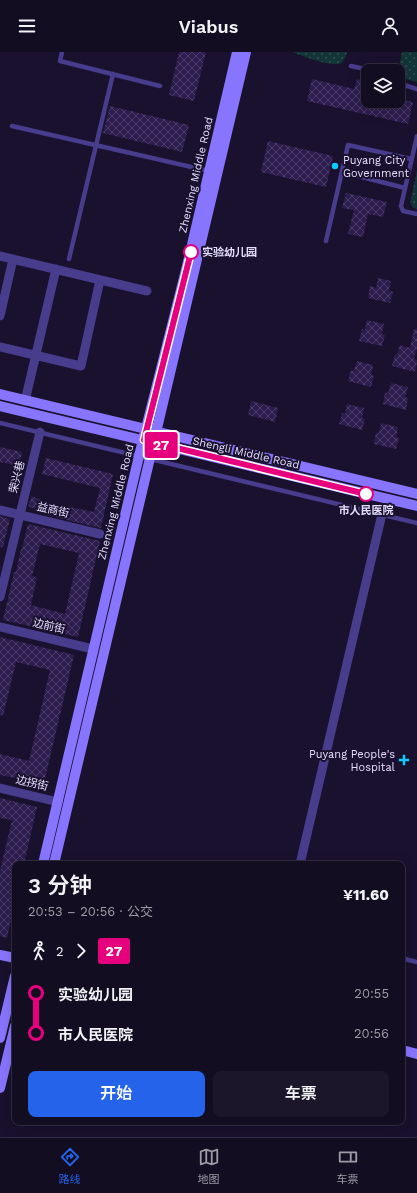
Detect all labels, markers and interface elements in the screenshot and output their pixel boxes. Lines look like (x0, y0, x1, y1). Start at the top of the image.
icon: menu (16, 15, 38, 37)
icon: person (379, 15, 401, 37)
text: Viabus (179, 16, 238, 37)
map controls (361, 64, 405, 108)
button: layers (361, 64, 405, 108)
street label: Zhenxing Middle Road (176, 116, 216, 234)
place label: Puyang City Government (343, 154, 409, 180)
marker: Puyang City Government (330, 161, 340, 171)
marker: 实验幼儿园 (183, 244, 199, 260)
place label: 实验幼儿园 (202, 246, 257, 259)
line badge: 27 (143, 432, 179, 458)
street label: Shengli Middle Road (191, 434, 301, 472)
text: 27 (153, 437, 169, 453)
street label: Zhenxing Middle Road (95, 443, 137, 561)
street label: 荣兴巷 (7, 459, 27, 495)
marker: 市人民医院 (358, 486, 374, 502)
street label: 益商街 (35, 500, 71, 520)
place label: 市人民医院 (339, 504, 394, 517)
street label: 边前街 (31, 616, 67, 636)
place label: Puyang People's Hospital (309, 748, 396, 774)
marker: Puyang People's Hospital (398, 754, 410, 766)
street label: 边拐街 (14, 773, 50, 793)
text: 3 分钟 (28, 873, 92, 898)
text: ¥11.60 (343, 886, 389, 904)
text: 20:53 – 20:56 · 公交 (28, 904, 153, 919)
icon: walk (28, 940, 50, 962)
icon: forward (70, 940, 92, 962)
text: 27 (106, 943, 122, 959)
text: 2 (56, 944, 64, 959)
text: 实验幼儿园 (58, 986, 133, 1004)
text: 20:55 (354, 986, 389, 1001)
text: 市人民医院 (58, 1026, 133, 1044)
text: 20:56 (354, 1026, 389, 1041)
button: 开始 (28, 1071, 205, 1117)
button: 车票 (213, 1071, 389, 1117)
tab: 路线 (59, 1146, 81, 1186)
tab: 地图 (198, 1146, 220, 1186)
tab: 车票 (337, 1146, 359, 1186)

